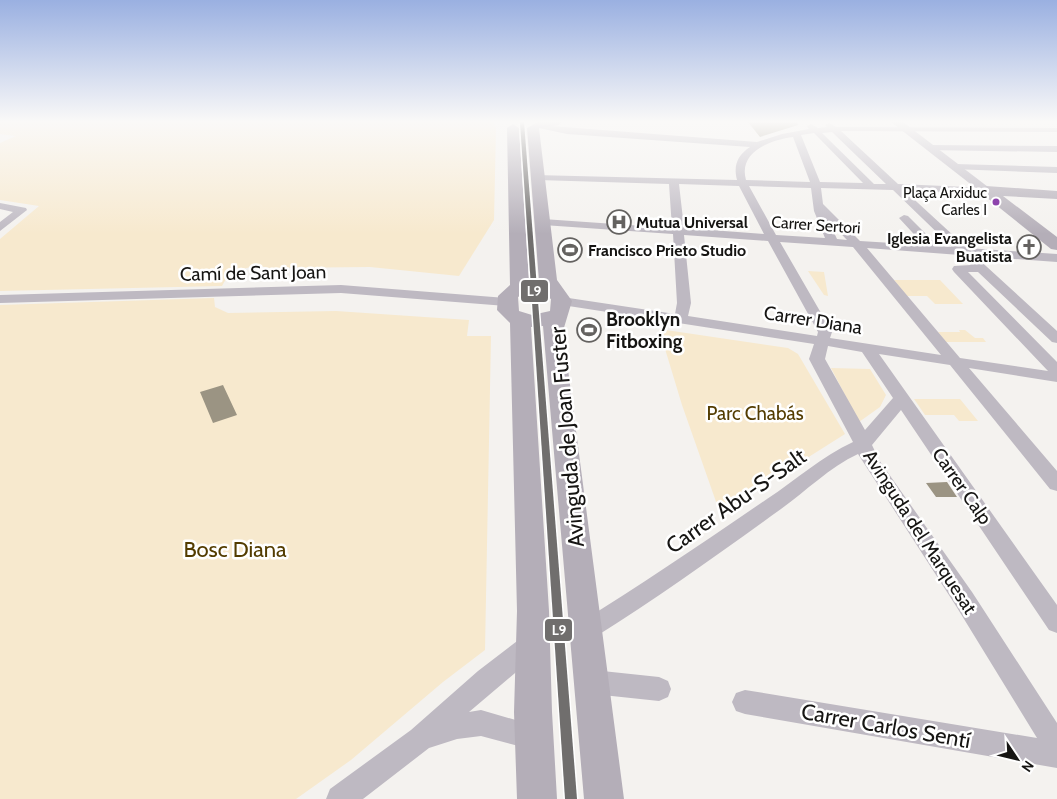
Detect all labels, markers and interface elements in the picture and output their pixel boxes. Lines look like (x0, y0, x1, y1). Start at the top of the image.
place label: Plaça Arxiduc Carles I (903, 184, 987, 219)
marker: Plaça Arxiduc Carles I (991, 197, 1001, 207)
hospital icon: Mutua Universal (606, 209, 632, 235)
street label: Carrer Sertori (771, 212, 861, 238)
place label: Mutua Universal (636, 213, 748, 232)
place label: Iglesia Evangelista Buatista (887, 229, 1012, 266)
church icon: Iglesia Evangelista Buatista (1016, 234, 1042, 260)
sports icon: Francisco Prieto Studio (557, 237, 583, 263)
place label: Francisco Prieto Studio (588, 241, 746, 260)
street label: Camí de Sant Joan (180, 260, 326, 286)
line badge: L9 (520, 279, 549, 303)
text: L9 (527, 282, 541, 300)
street label: Carrer Diana (762, 301, 864, 339)
place label: Brooklyn Fitboxing (606, 308, 683, 353)
sports icon: Brooklyn Fitboxing (576, 317, 602, 343)
street label: Avinguda de Joan Fuster (544, 326, 590, 548)
park label: Parc Chabás (706, 402, 804, 425)
street label: Carrer Abu-S-Salt (661, 442, 812, 559)
street label: Carrer Calp (927, 443, 997, 529)
street label: Avinguda del Marquesat (858, 446, 982, 619)
park label: Bosc Diana (183, 536, 287, 563)
line badge: L9 (544, 618, 573, 642)
text: L9 (552, 621, 566, 639)
street label: Carrer Carlos Sentí (799, 698, 973, 754)
north arrow (992, 734, 1042, 784)
text: N (1017, 757, 1038, 776)

